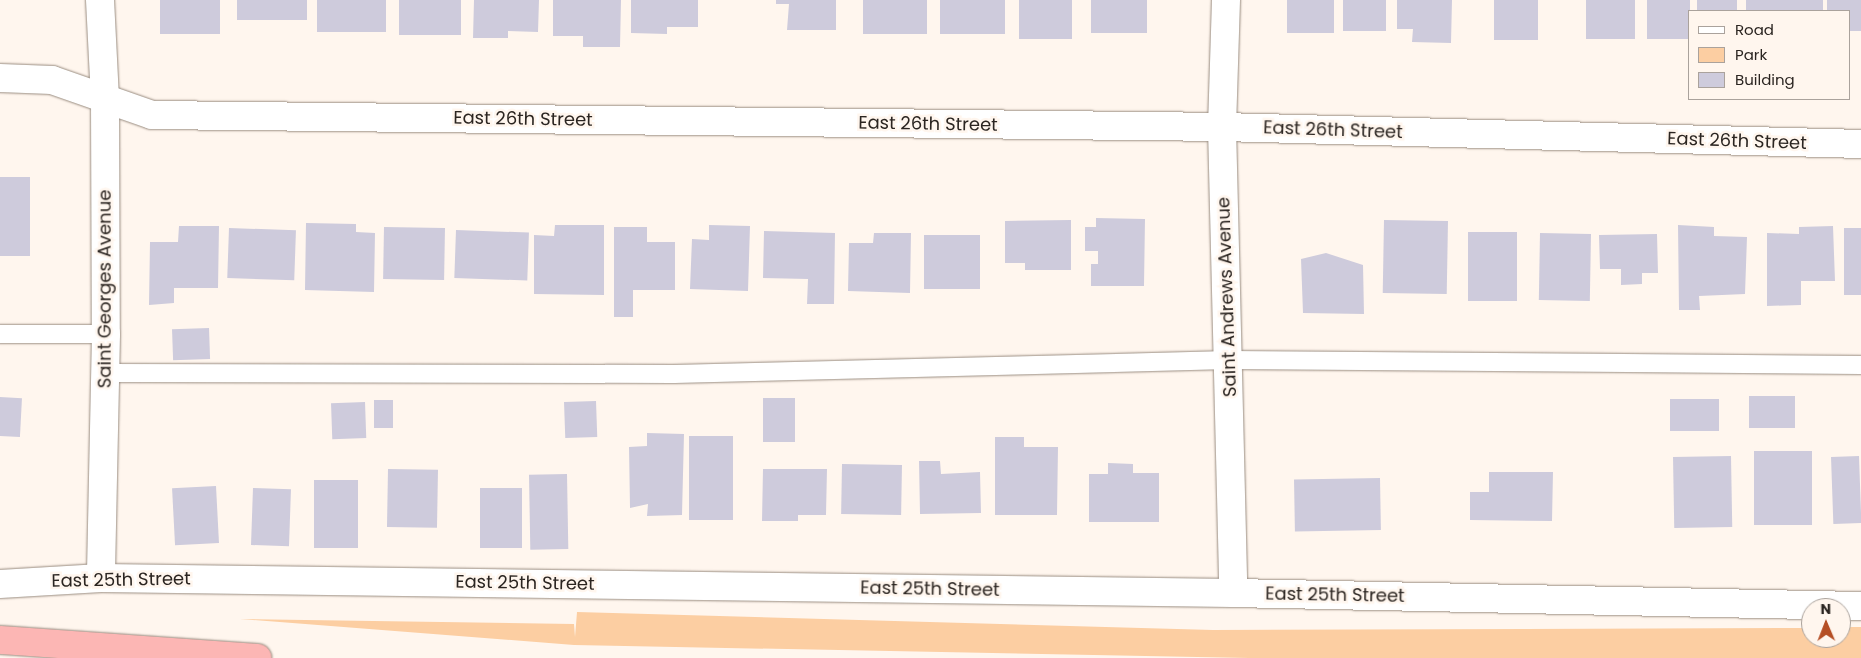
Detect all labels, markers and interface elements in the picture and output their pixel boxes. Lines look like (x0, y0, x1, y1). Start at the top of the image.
legend (1688, 10, 1851, 100)
text: Road (1735, 19, 1774, 40)
text: Park (1735, 44, 1767, 65)
text: Building (1735, 69, 1795, 90)
street label: East 26th Street (453, 107, 593, 131)
street label: East 26th Street (858, 112, 998, 136)
street label: East 26th Street (1263, 117, 1403, 143)
street label: East 26th Street (1667, 128, 1807, 154)
street label: Saint Georges Avenue (94, 190, 116, 388)
street label: Saint Andrews Avenue (1213, 197, 1241, 397)
street label: East 25th Street (51, 568, 191, 592)
street label: East 25th Street (455, 571, 595, 595)
street label: East 25th Street (860, 577, 1000, 601)
street label: East 25th Street (1265, 583, 1405, 607)
north arrow (1801, 598, 1851, 648)
text: N (1820, 599, 1831, 619)

